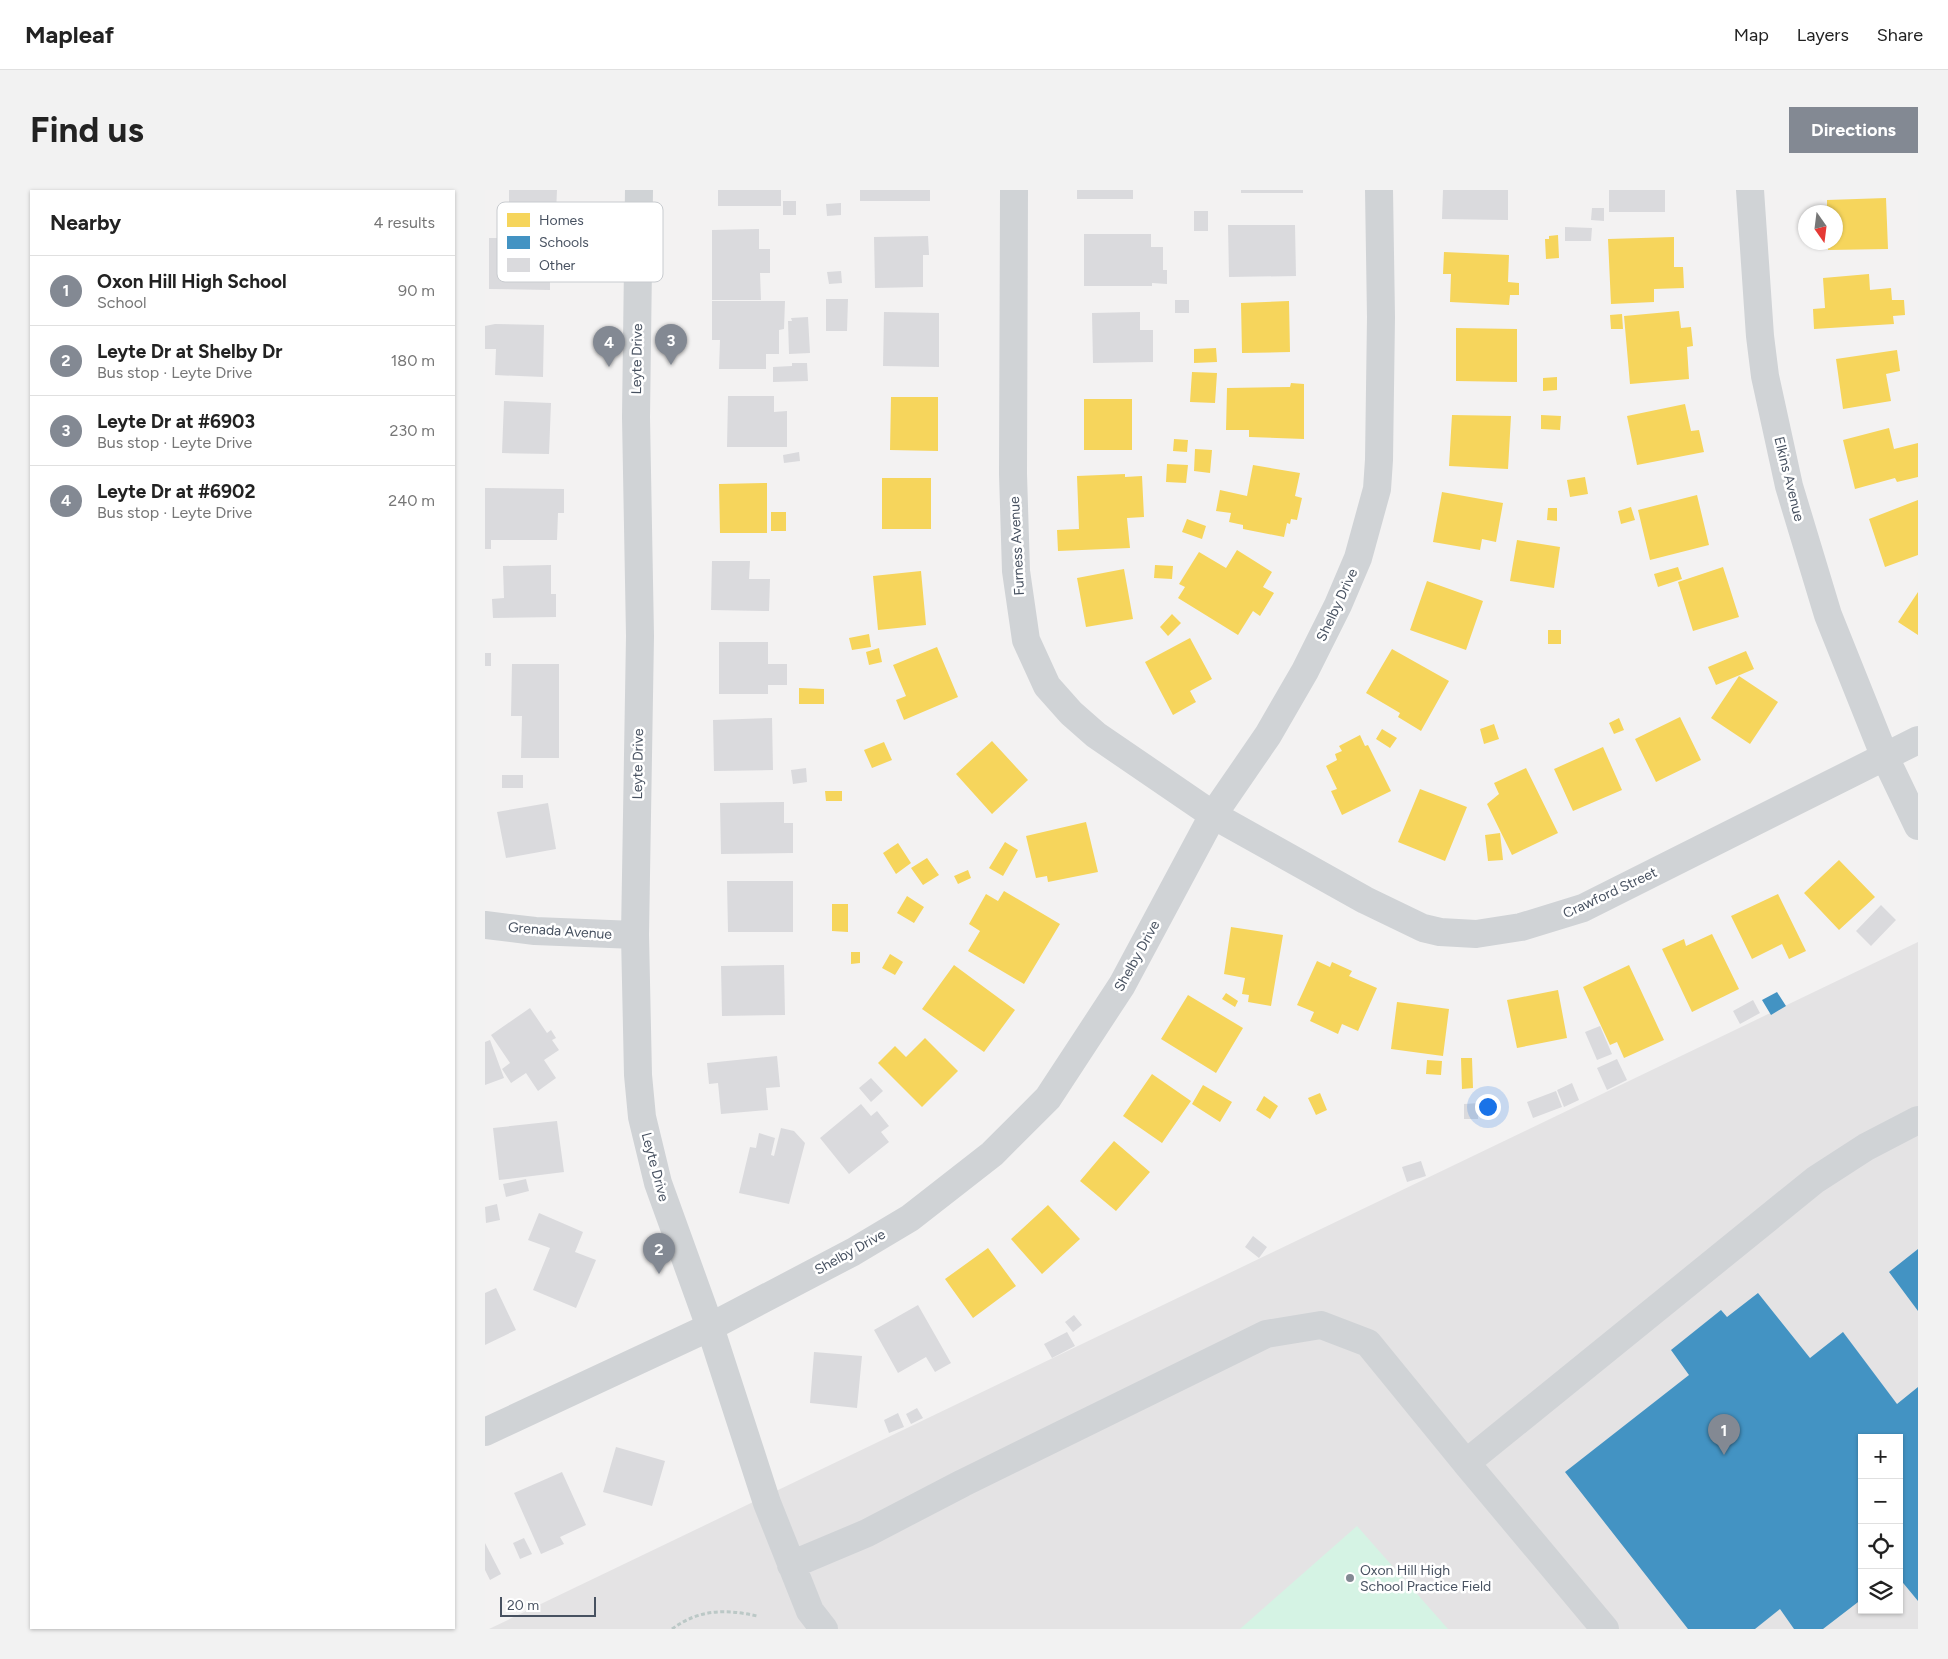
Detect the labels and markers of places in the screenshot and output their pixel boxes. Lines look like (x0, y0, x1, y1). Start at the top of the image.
pin: 3 (655, 324, 687, 365)
pin: 4 (593, 326, 625, 367)
pin: 2 (643, 1233, 675, 1274)
pin: 1 (1708, 1414, 1740, 1455)
place label: Oxon Hill High School Practice Field (1360, 1562, 1491, 1595)
marker: Oxon Hill High School Practice Field (1344, 1572, 1356, 1584)

